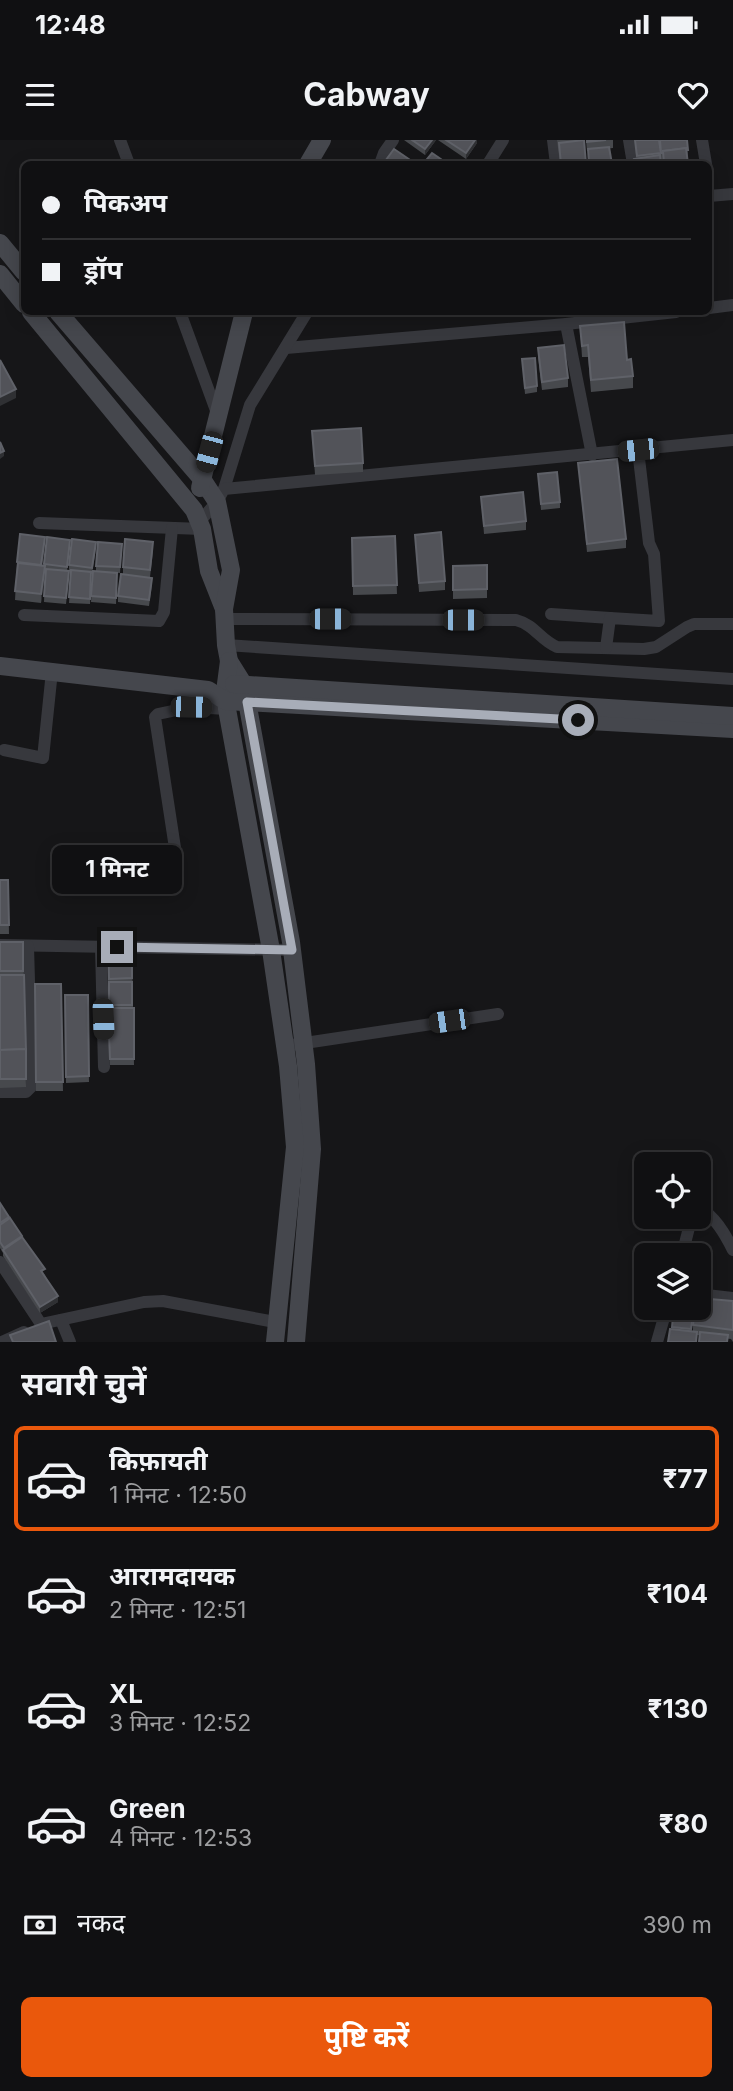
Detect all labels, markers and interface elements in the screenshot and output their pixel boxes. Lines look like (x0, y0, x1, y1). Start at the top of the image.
text: 12:48 (35, 9, 106, 40)
text: Cabway (303, 75, 430, 114)
icon: menu (21, 76, 59, 114)
icon: heart (674, 76, 712, 114)
text: पिकअप (84, 187, 167, 218)
text: ड्रॉप (84, 254, 122, 285)
car (194, 429, 225, 475)
car (617, 437, 660, 463)
car (310, 609, 352, 630)
car (443, 610, 485, 631)
car (170, 696, 213, 718)
route start (562, 704, 594, 736)
callout: 1 मिनट (52, 846, 182, 894)
text: 1 मिनट (85, 855, 149, 883)
route end (101, 931, 133, 963)
car (92, 998, 115, 1040)
car (427, 1008, 472, 1034)
map controls (634, 1152, 711, 1320)
button: locate (634, 1152, 711, 1229)
button: layers (634, 1243, 711, 1320)
text: सवारी चुनें (21, 1364, 146, 1403)
text: किफ़ायती (109, 1445, 208, 1476)
icon: car (25, 1447, 88, 1510)
text: ₹77 (662, 1463, 708, 1494)
text: 1 मिनट · 12:50 (109, 1481, 247, 1509)
text: आरामदायक (109, 1560, 235, 1591)
icon: car (25, 1562, 88, 1625)
text: ₹104 (647, 1578, 708, 1609)
text: 2 मिनट · 12:51 (109, 1596, 246, 1624)
icon: car (25, 1677, 88, 1740)
text: XL (109, 1678, 143, 1709)
text: ₹130 (648, 1693, 708, 1724)
text: 3 मिनट · 12:52 (109, 1709, 251, 1737)
icon: car (25, 1792, 88, 1855)
text: Green (109, 1793, 186, 1824)
text: ₹80 (659, 1808, 708, 1839)
text: 4 मिनट · 12:53 (109, 1824, 252, 1852)
icon: cash (21, 1906, 59, 1944)
text: नकद (77, 1907, 125, 1938)
text: 390 m (642, 1911, 712, 1939)
button: पुष्टि करें (21, 1997, 712, 2077)

